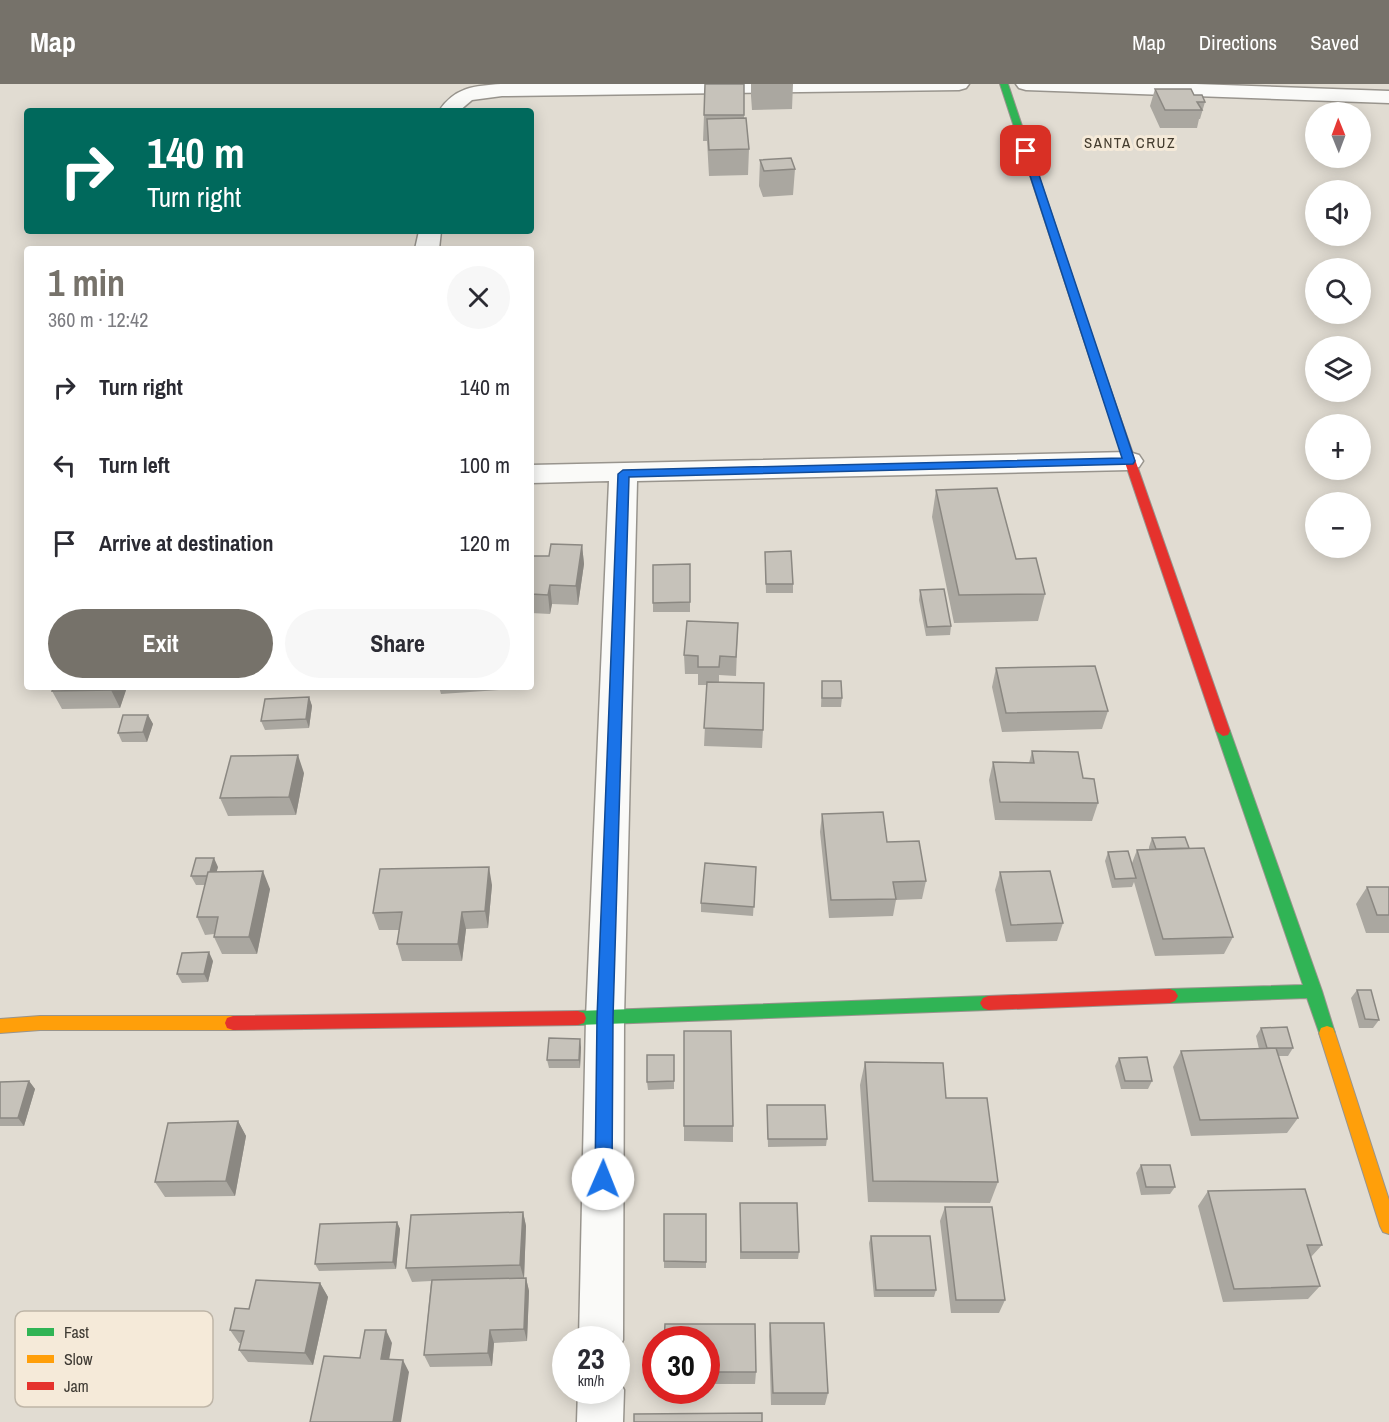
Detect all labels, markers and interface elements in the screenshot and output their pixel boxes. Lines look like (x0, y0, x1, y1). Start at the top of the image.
text: Map (30, 23, 76, 61)
text: Map (1132, 28, 1166, 57)
text: Directions (1199, 28, 1277, 57)
text: Saved (1310, 28, 1359, 57)
north arrow (1305, 102, 1371, 168)
map controls (1305, 102, 1371, 558)
text: 140 m (147, 125, 245, 181)
pin (1000, 125, 1051, 176)
icon: right (48, 132, 126, 210)
district label: SANTA CRUZ (1084, 132, 1176, 153)
icon: arrive (1009, 134, 1042, 167)
text: Turn right (147, 179, 241, 215)
button: sound (1305, 180, 1371, 246)
button: search (1305, 258, 1371, 324)
text: 1 min (48, 259, 125, 307)
button: close (447, 266, 510, 329)
text: 360 m · 12:42 (48, 306, 148, 333)
button: layers (1305, 336, 1371, 402)
icon: right (48, 371, 81, 404)
text: Turn right (99, 372, 183, 402)
text: 140 m (460, 372, 510, 402)
button: + (1305, 414, 1371, 480)
icon: left (48, 449, 81, 482)
text: Turn left (99, 450, 170, 480)
text: 100 m (460, 450, 510, 480)
button: − (1305, 492, 1371, 558)
icon: arrive (48, 527, 81, 560)
text: Arrive at destination (99, 528, 273, 558)
text: 120 m (460, 528, 510, 558)
button: Exit (48, 609, 273, 678)
button: Share (285, 609, 510, 678)
position arrow (571, 1147, 635, 1211)
legend (15, 1311, 213, 1407)
text: Fast (64, 1321, 89, 1343)
speed limit sign: 30 (642, 1326, 720, 1404)
text: 23 (577, 1338, 605, 1378)
text: Slow (64, 1348, 93, 1370)
text: km/h (578, 1370, 604, 1391)
text: Jam (64, 1375, 89, 1397)

